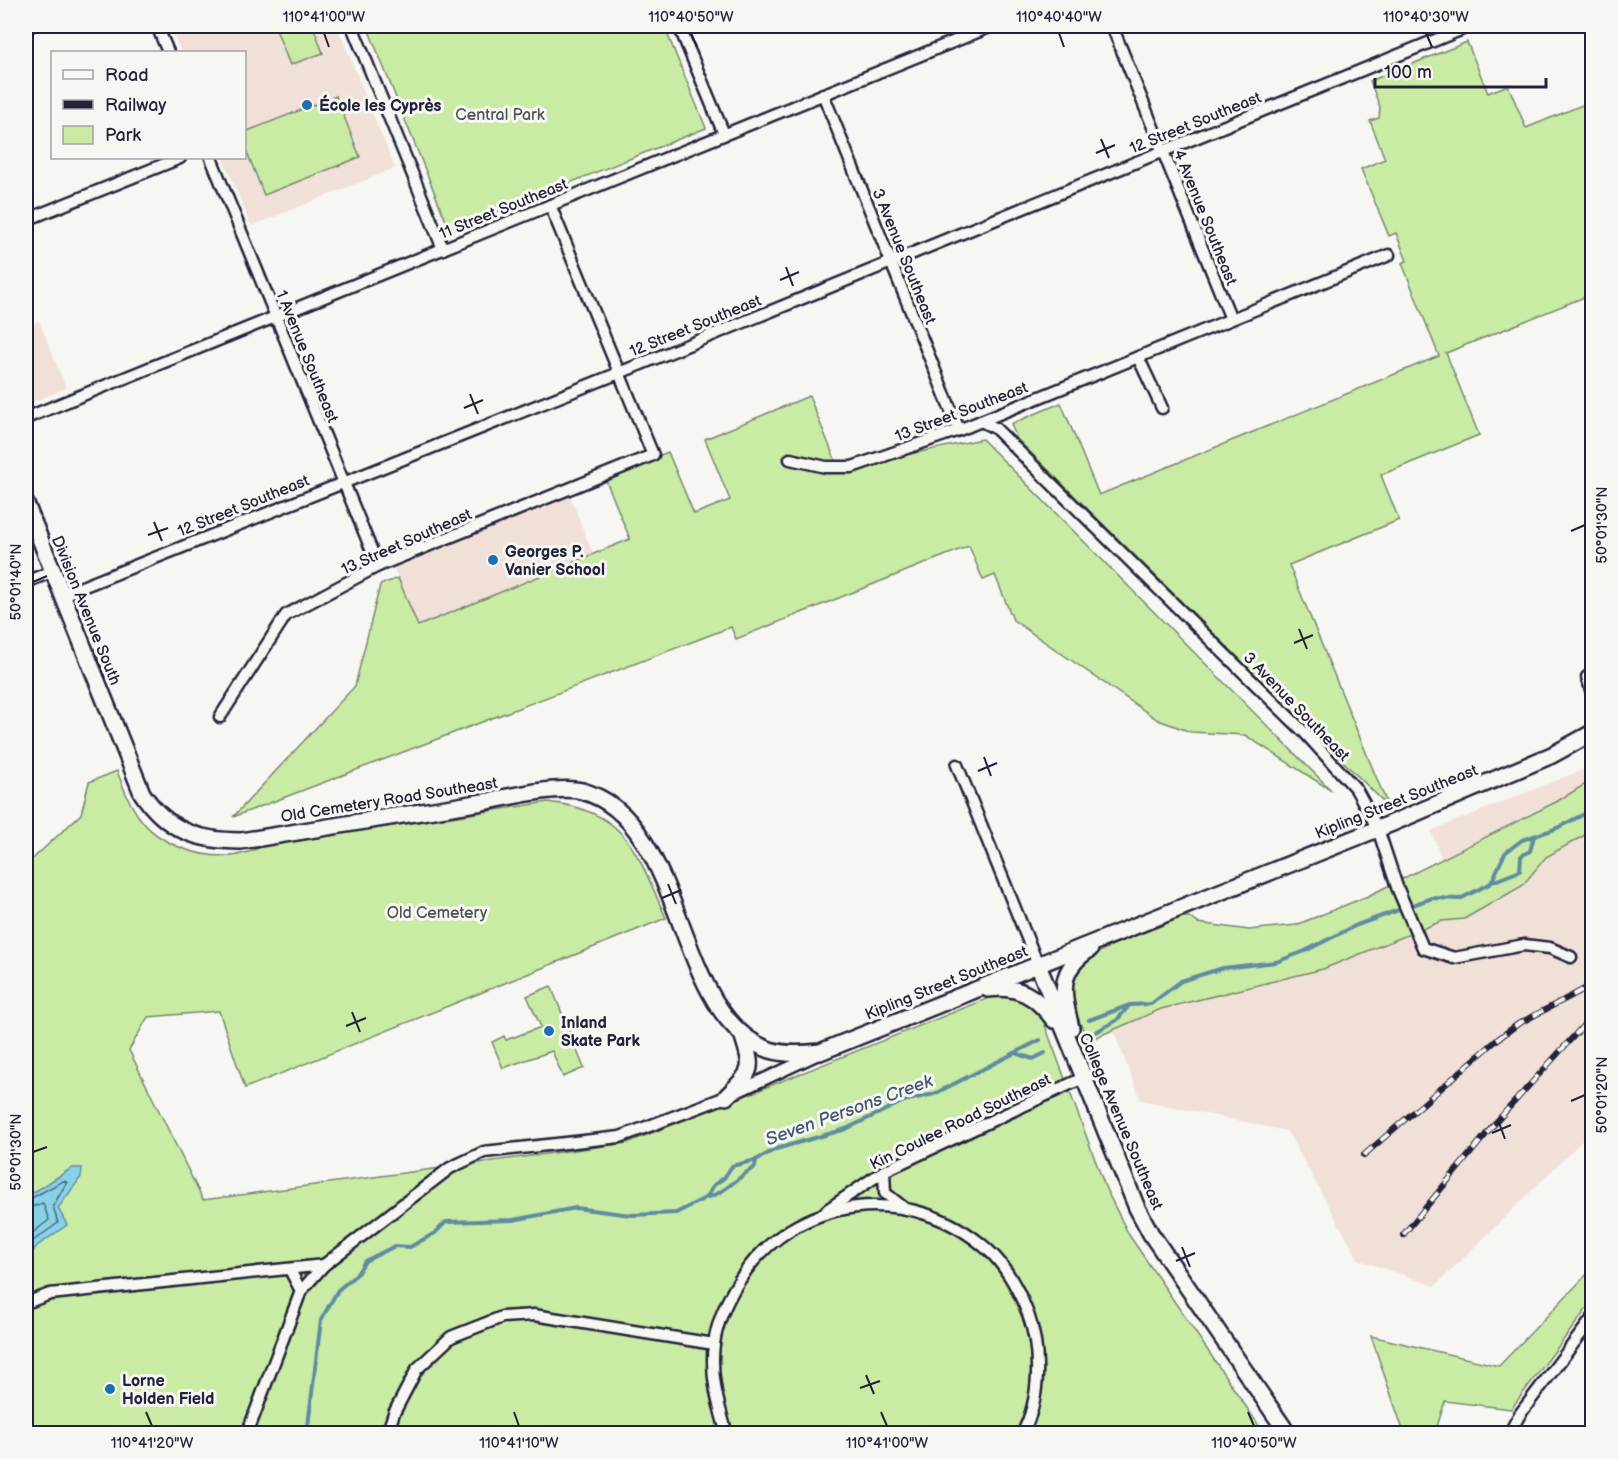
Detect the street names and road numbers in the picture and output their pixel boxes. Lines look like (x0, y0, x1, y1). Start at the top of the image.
street label: 12 Street Southeast (1127, 88, 1264, 158)
street label: 4 Avenue Southeast (1169, 147, 1241, 288)
street label: 11 Street Southeast (436, 175, 571, 244)
street label: 3 Avenue Southeast (868, 186, 940, 327)
street label: 1 Avenue Southeast (271, 288, 342, 426)
street label: 12 Street Southeast (627, 291, 764, 361)
street label: 13 Street Southeast (892, 378, 1031, 446)
street label: 12 Street Southeast (175, 471, 312, 541)
street label: 13 Street Southeast (339, 505, 475, 580)
street label: Division Avenue South (47, 533, 124, 688)
street label: 3 Avenue Southeast (1239, 648, 1353, 766)
street label: Kipling Street Southeast (1313, 761, 1481, 844)
street label: Old Cemetery Road Southeast (280, 774, 499, 827)
street label: Kipling Street Southeast (863, 942, 1031, 1025)
street label: College Avenue Southeast (1075, 1030, 1167, 1213)
street label: Kin Coulee Road Southeast (867, 1070, 1054, 1174)

